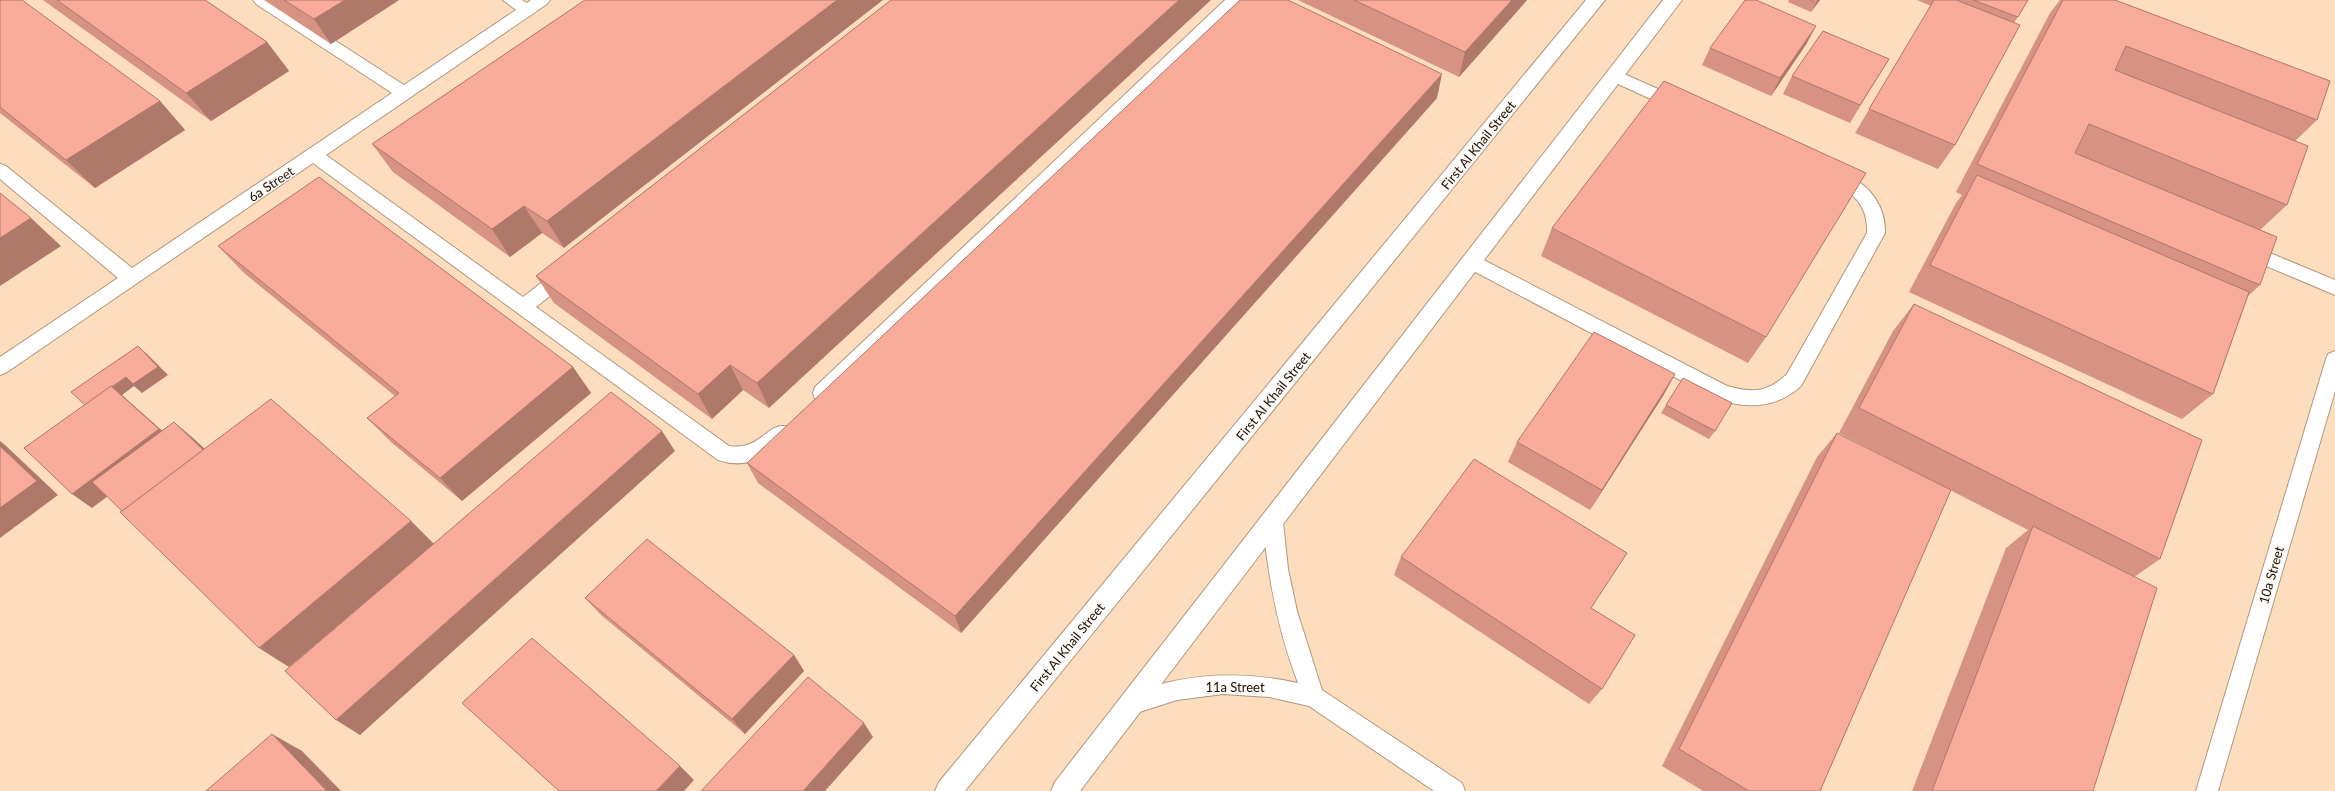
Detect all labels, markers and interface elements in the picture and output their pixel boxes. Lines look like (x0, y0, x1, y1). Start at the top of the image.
street label: First Al Khail Street (1437, 97, 1519, 193)
street label: 6a Street (245, 163, 297, 205)
street label: First Al Khail Street (1232, 348, 1314, 444)
street label: 10a Street (2255, 544, 2287, 606)
street label: First Al Khail Street (1026, 599, 1108, 695)
street label: 11a Street (1205, 679, 1265, 695)

